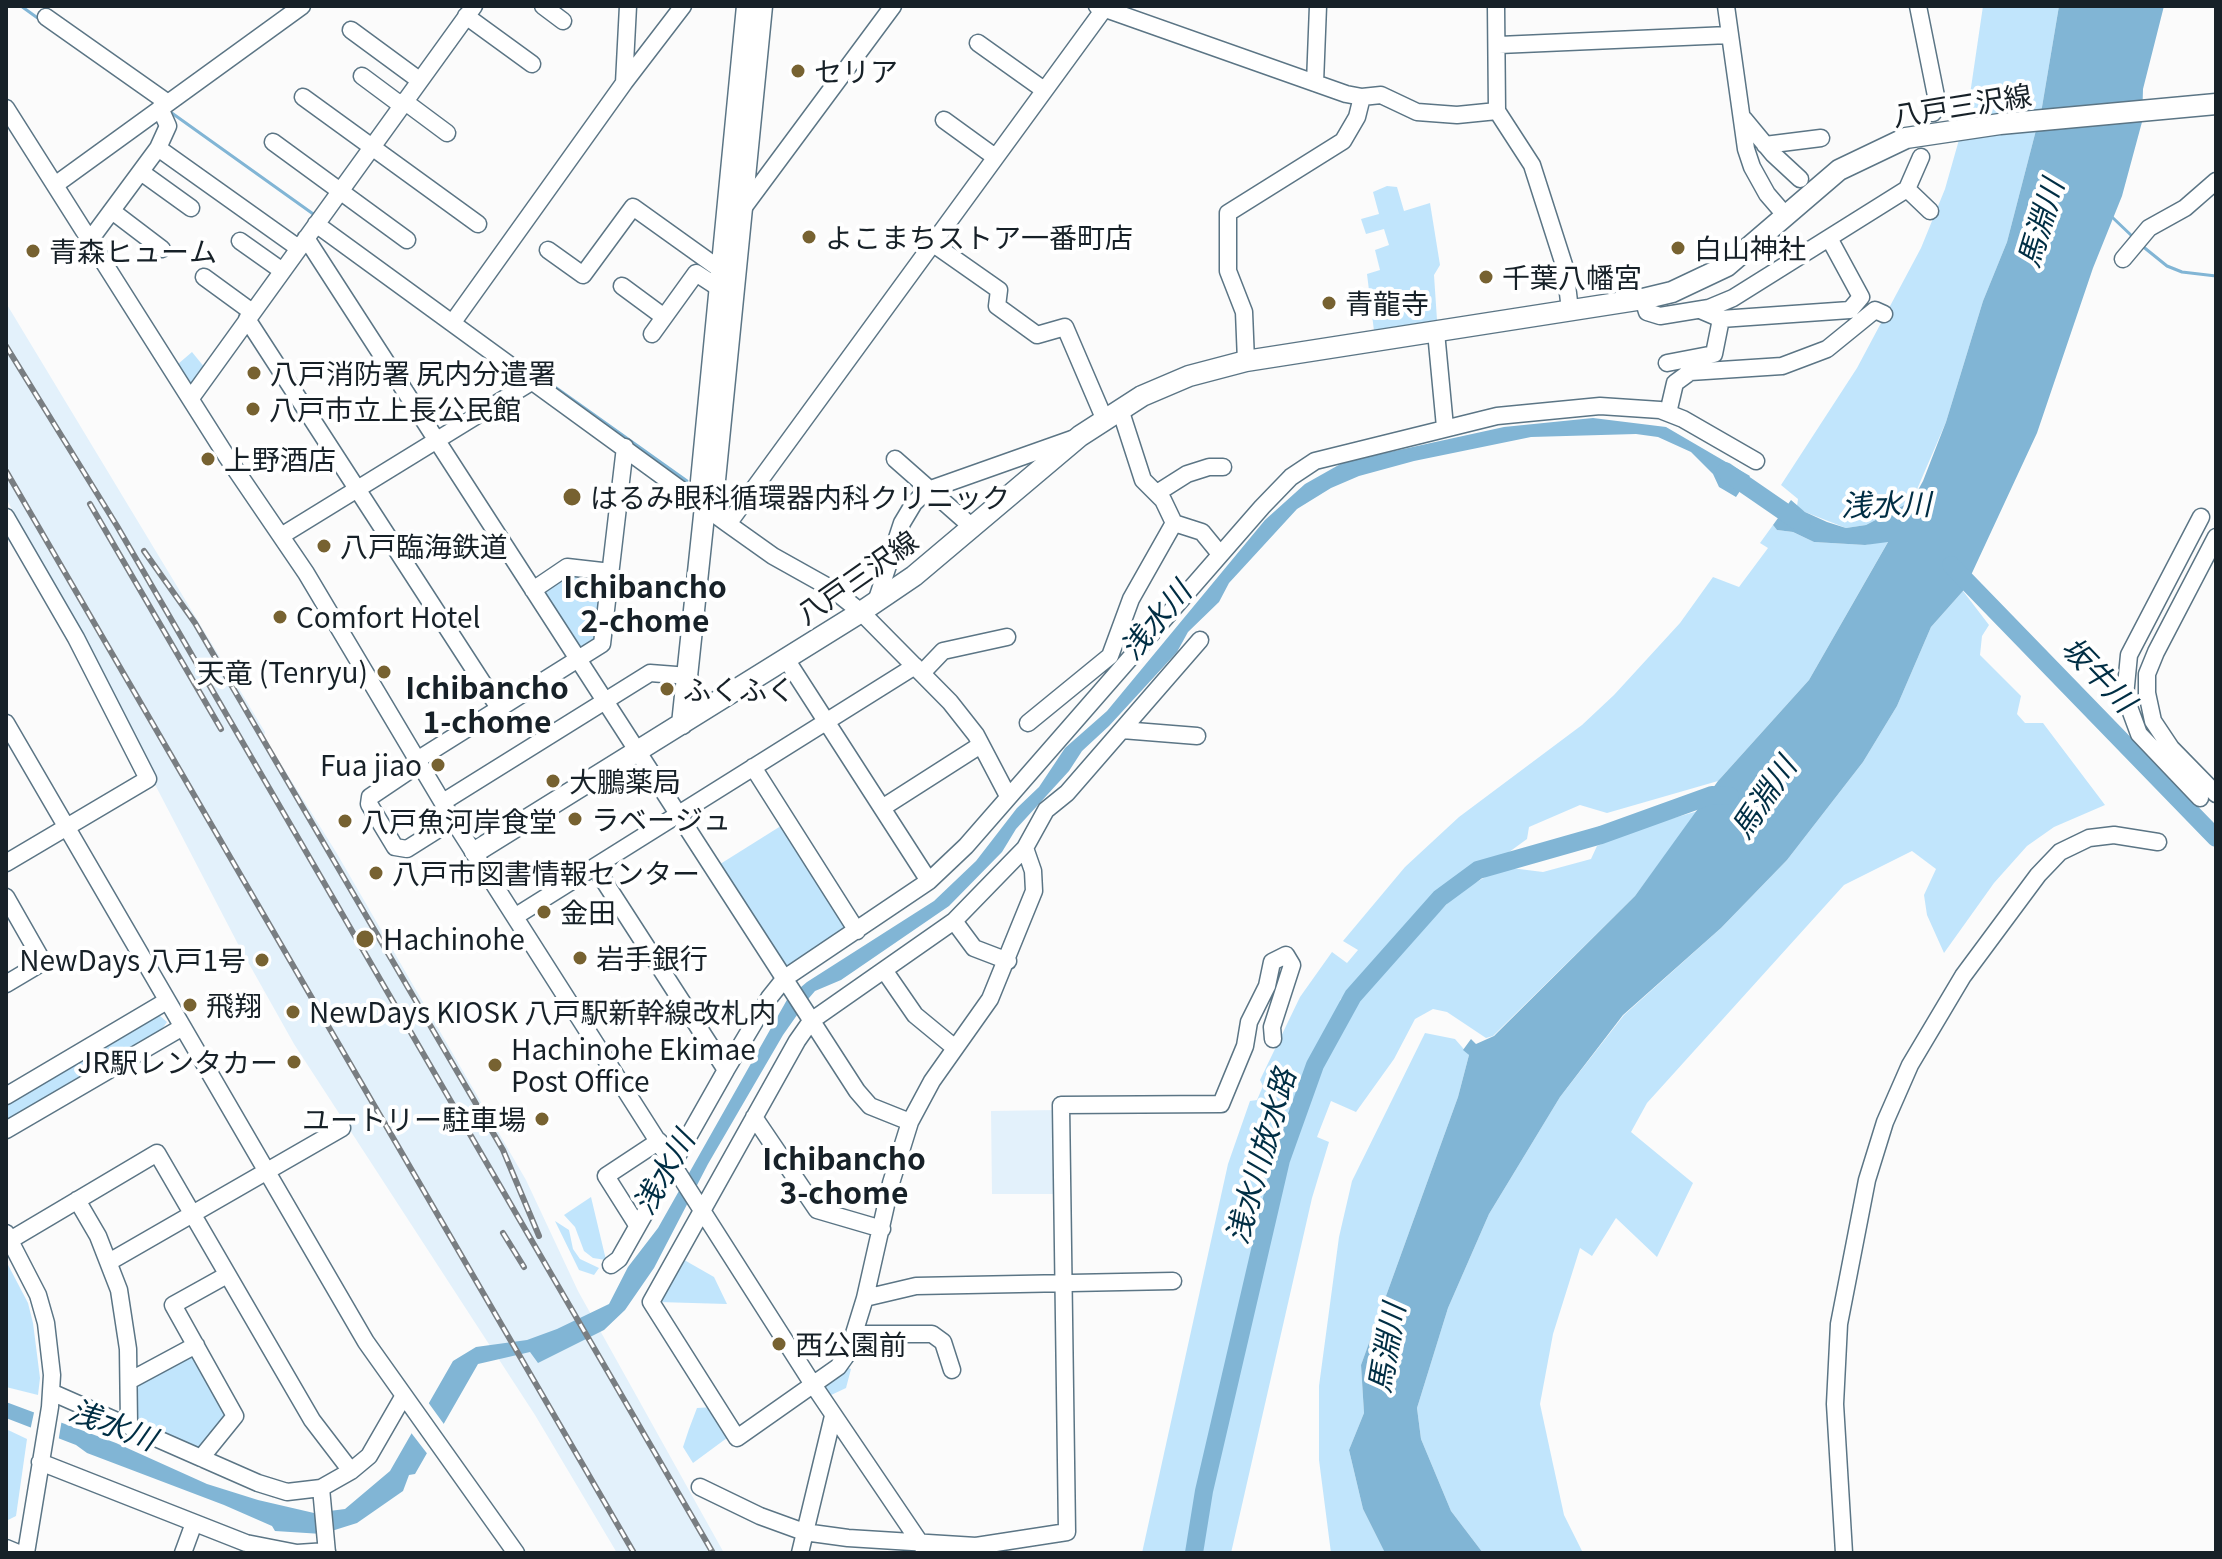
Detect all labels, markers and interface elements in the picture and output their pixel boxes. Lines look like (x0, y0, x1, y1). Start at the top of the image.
place label: セリア (814, 54, 898, 88)
marker: セリア (789, 62, 807, 80)
street label: 八戸三沢線 (1890, 77, 2034, 133)
water label: 馬淵川 (2010, 175, 2070, 271)
place label: よこまちストア一番町店 (825, 220, 1133, 254)
marker: よこまちストア一番町店 (800, 228, 818, 246)
place label: 白山神社 (1694, 231, 1806, 265)
place label: 青森ヒューム (49, 234, 217, 268)
marker: 白山神社 (1669, 239, 1687, 257)
marker: 青森ヒューム (24, 242, 42, 260)
place label: 千葉八幡宮 (1502, 260, 1642, 294)
marker: 千葉八幡宮 (1477, 268, 1495, 286)
place label: 青龍寺 (1345, 286, 1429, 320)
marker: 青龍寺 (1320, 294, 1338, 312)
place label: 八戸消防署 尻内分遣署 (270, 356, 556, 390)
marker: 八戸消防署 尻内分遣署 (245, 364, 263, 382)
place label: 八戸市立上長公民館 (269, 392, 521, 426)
marker: 八戸市立上長公民館 (244, 400, 262, 418)
place label: 上野酒店 (224, 442, 336, 476)
marker: 上野酒店 (199, 450, 217, 468)
place label: はるみ眼科循環器内科クリニック (590, 480, 1010, 514)
water label: 浅水川 (1841, 485, 1931, 523)
marker: はるみ眼科循環器内科クリニック (561, 486, 583, 508)
street label: 八戸三沢線 (790, 523, 924, 631)
place label: 八戸臨海鉄道 (340, 529, 508, 563)
marker: 八戸臨海鉄道 (315, 537, 333, 555)
district label: Ichibancho 2-chome (563, 569, 727, 640)
water label: 浅水川 (1112, 574, 1198, 666)
place label: Comfort Hotel (296, 600, 480, 634)
marker: Comfort Hotel (271, 608, 289, 626)
water label: 坂牛川 (2055, 629, 2143, 719)
place label: 天竜 (Tenryu) (196, 655, 368, 689)
marker: 天竜 (Tenryu) (375, 663, 393, 681)
district label: Ichibancho 1-chome (405, 670, 569, 740)
place label: ふくふく (683, 672, 795, 706)
marker: ふくふく (658, 680, 676, 698)
place label: Fua jiao (320, 748, 422, 782)
water label: 馬淵川 (1723, 750, 1803, 844)
marker: Fua jiao (429, 756, 447, 774)
place label: 大鵬薬局 (569, 764, 681, 798)
marker: 大鵬薬局 (544, 772, 562, 790)
place label: ラベージュ (591, 802, 731, 836)
place label: 八戸魚河岸食堂 (361, 804, 557, 838)
marker: ラベージュ (566, 810, 584, 828)
marker: 八戸魚河岸食堂 (336, 812, 354, 830)
place label: 八戸市図書情報センター (392, 856, 700, 890)
marker: 八戸市図書情報センター (367, 864, 385, 882)
place label: 金田 (560, 895, 616, 929)
marker: 金田 (535, 903, 553, 921)
place label: Hachinohe (383, 922, 525, 956)
marker: Hachinohe (354, 928, 376, 950)
place label: 岩手銀行 (596, 941, 708, 975)
place label: NewDays 八戸1号 (19, 943, 246, 977)
marker: 岩手銀行 (571, 949, 589, 967)
marker: NewDays 八戸1号 (253, 951, 271, 969)
place label: 飛翔 (206, 988, 262, 1022)
place label: NewDays KIOSK 八戸駅新幹線改札内 (309, 995, 776, 1029)
marker: 飛翔 (181, 996, 199, 1014)
marker: NewDays KIOSK 八戸駅新幹線改札内 (284, 1003, 302, 1021)
place label: Hachinohe Ekimae Post Office (511, 1032, 756, 1098)
place label: JR駅レンタカー (77, 1045, 278, 1079)
marker: JR駅レンタカー (285, 1053, 303, 1071)
marker: Hachinohe Ekimae Post Office (486, 1056, 504, 1074)
water label: 浅水川放水路 (1218, 1065, 1302, 1247)
place label: ユートリー駐車場 (302, 1102, 526, 1136)
marker: ユートリー駐車場 (533, 1110, 551, 1128)
water label: 浅水川 (625, 1124, 701, 1220)
district label: Ichibancho 3-chome (762, 1141, 926, 1212)
water label: 馬淵川 (1360, 1301, 1412, 1395)
place label: 西公園前 (795, 1327, 907, 1361)
marker: 西公園前 (770, 1335, 788, 1353)
water label: 浅水川 (65, 1391, 161, 1457)

